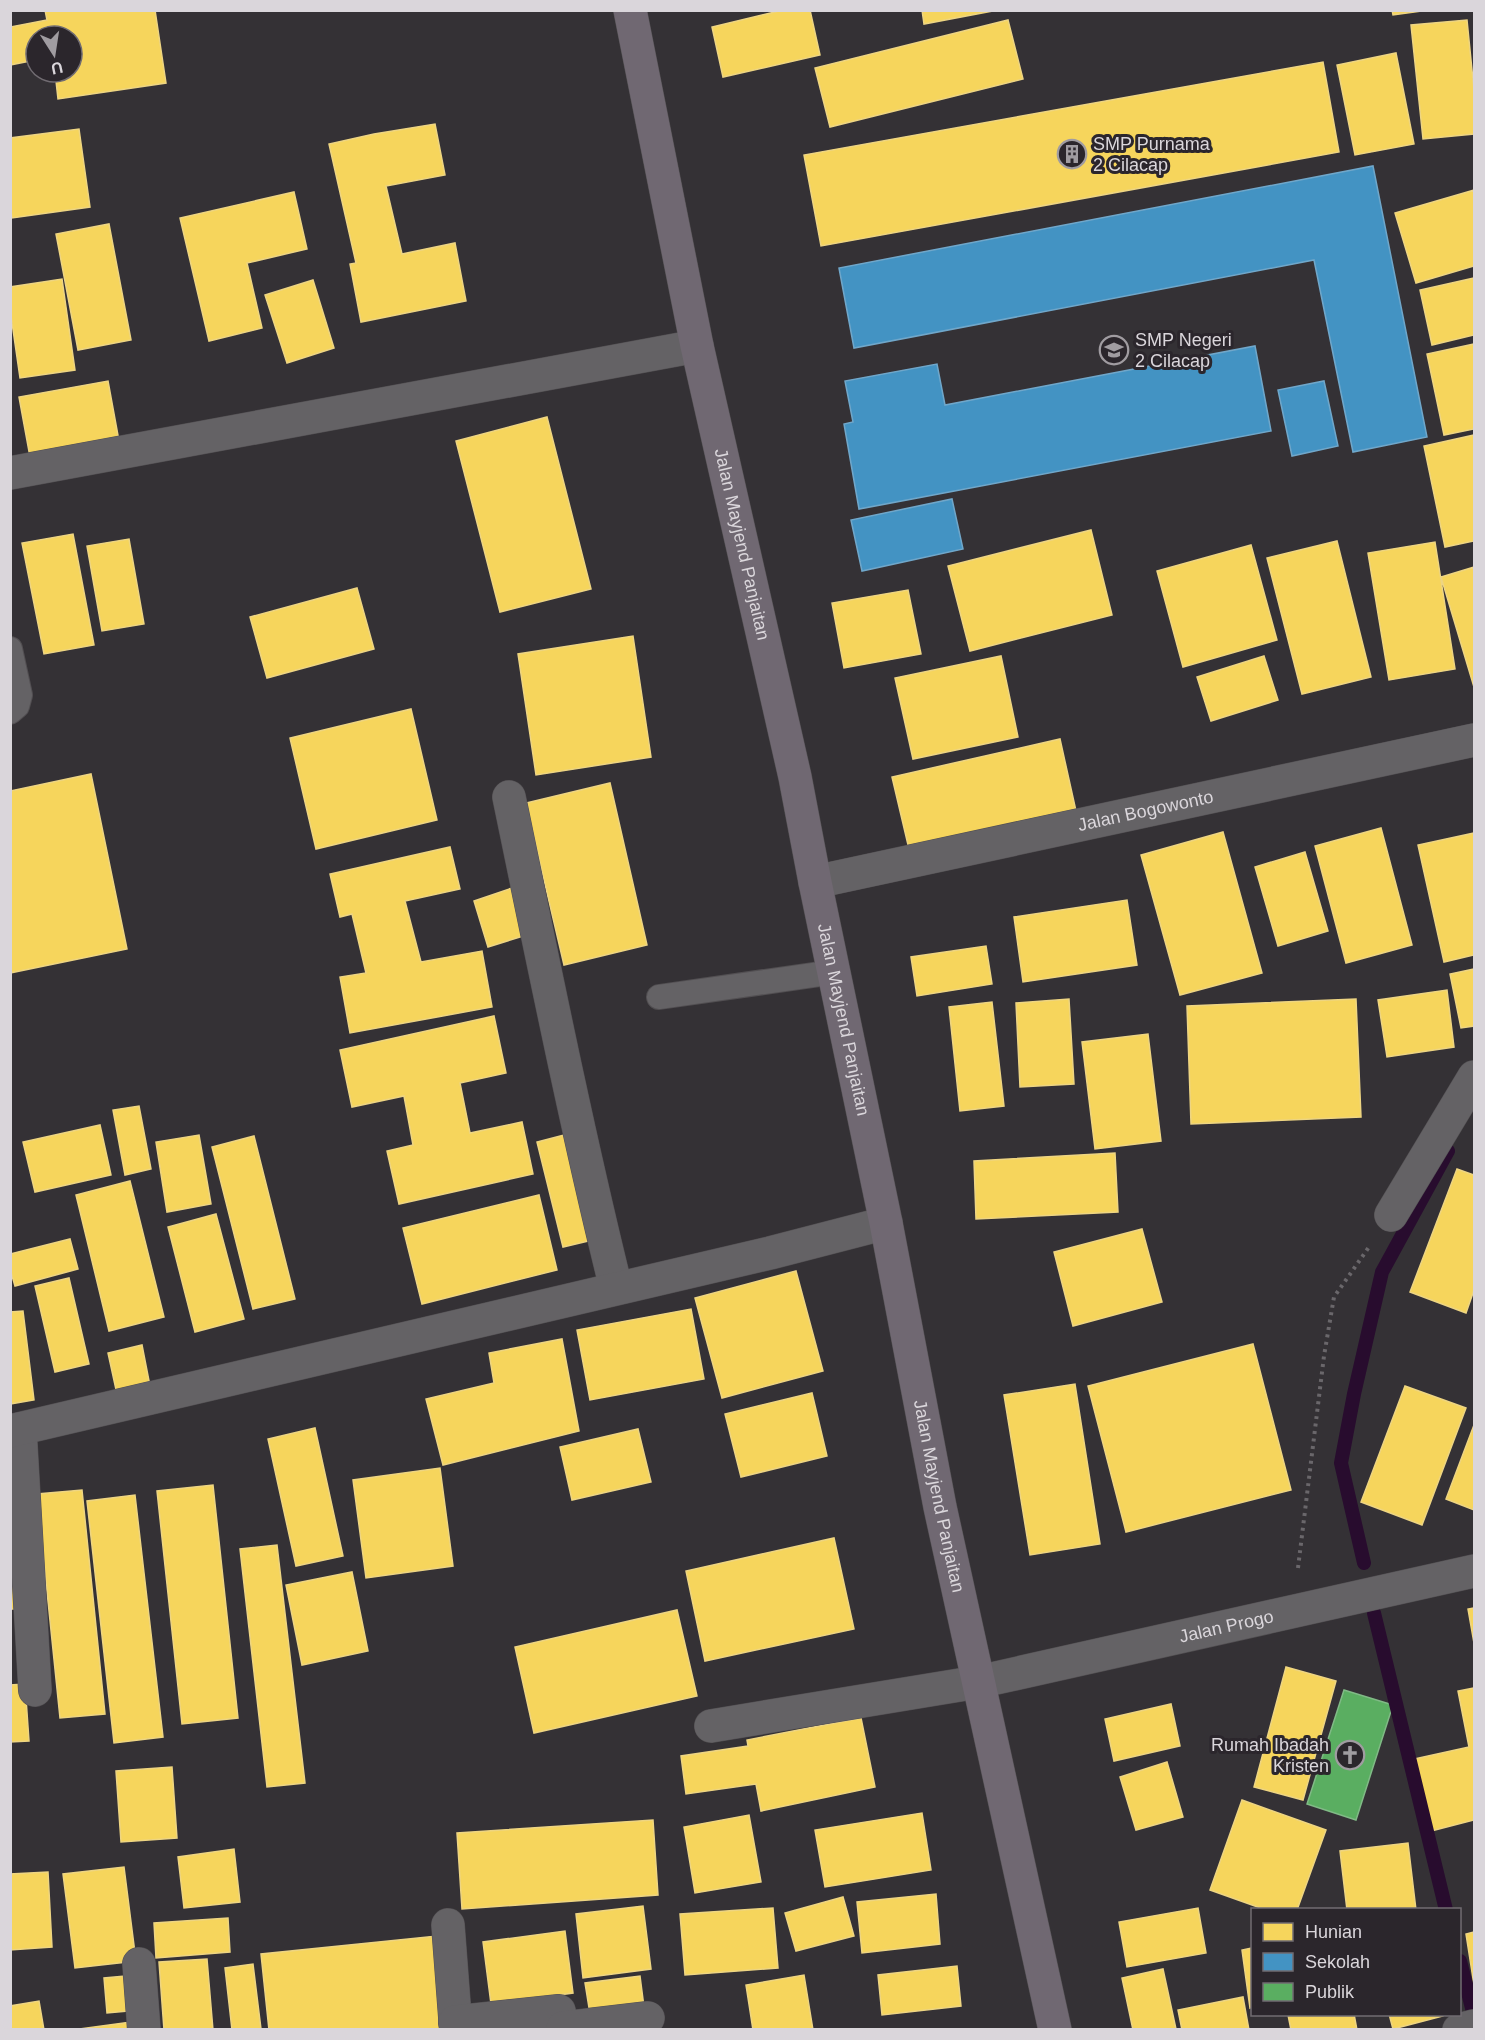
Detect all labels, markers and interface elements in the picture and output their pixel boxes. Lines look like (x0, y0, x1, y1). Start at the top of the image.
north arrow (24, 24, 84, 84)
text: U (50, 59, 64, 78)
place label: SMP Purnama 2 Cilacap (1093, 134, 1211, 175)
building icon: SMP Purnama 2 Cilacap (1056, 138, 1088, 170)
place label: SMP Negeri 2 Cilacap (1135, 330, 1232, 371)
school or university icon: SMP Negeri 2 Cilacap (1098, 334, 1130, 366)
street label: Jalan Mayjend Panjaitan (711, 446, 774, 642)
street label: Jalan Bogowonto (1076, 786, 1215, 835)
street label: Jalan Mayjend Panjaitan (814, 921, 873, 1118)
street label: Jalan Mayjend Panjaitan (910, 1398, 968, 1594)
street label: Jalan Progo (1177, 1606, 1275, 1647)
place label: Rumah Ibadah Kristen (1211, 1735, 1329, 1776)
church icon: Rumah Ibadah Kristen (1334, 1739, 1366, 1771)
legend (1251, 1908, 1461, 2016)
text: Hunian (1305, 1922, 1362, 1942)
text: Sekolah (1305, 1952, 1370, 1972)
text: Publik (1305, 1982, 1355, 2002)

